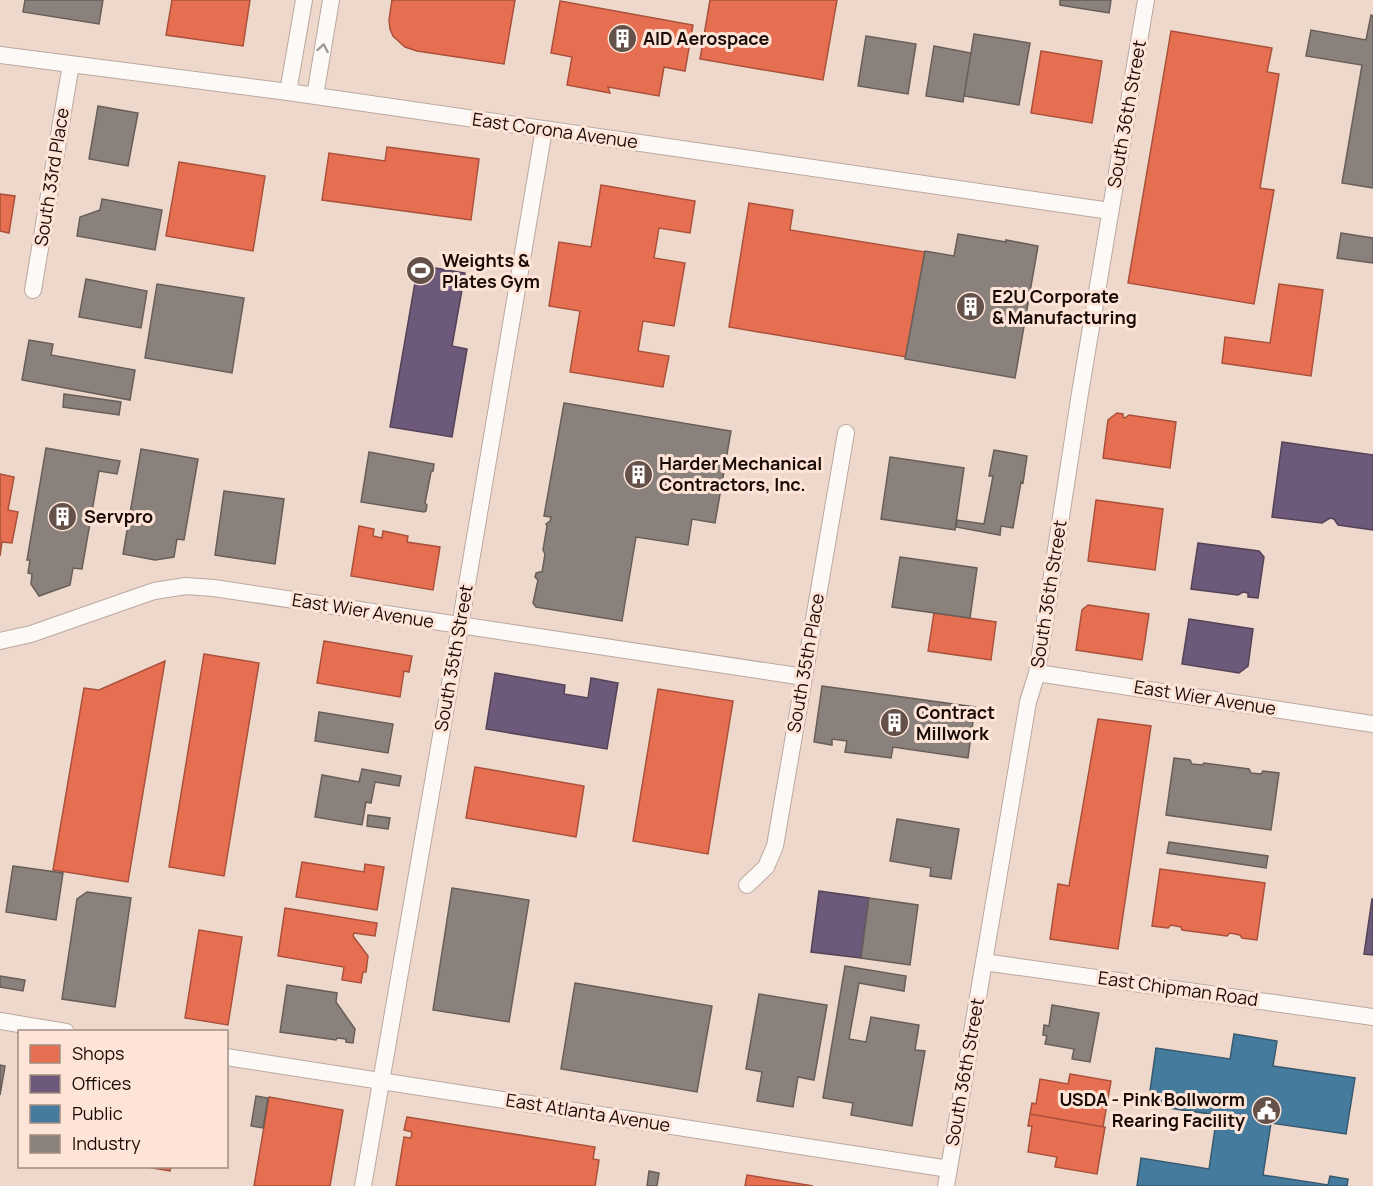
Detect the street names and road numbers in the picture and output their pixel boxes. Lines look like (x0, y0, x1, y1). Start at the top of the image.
street label: South 36th Street (1101, 38, 1151, 189)
street label: South 33rd Place (28, 106, 74, 248)
street label: East Corona Avenue (471, 107, 639, 154)
street label: South 36th Street (1024, 518, 1072, 670)
street label: South 35th Street (428, 583, 478, 733)
street label: East Wier Avenue (290, 587, 436, 633)
street label: South 35th Place (781, 591, 829, 734)
street label: East Wier Avenue (1132, 674, 1278, 720)
street label: East Chipman Road (1097, 965, 1260, 1011)
street label: South 36th Street (939, 996, 989, 1147)
street label: East Atlanta Avenue (504, 1087, 672, 1137)

